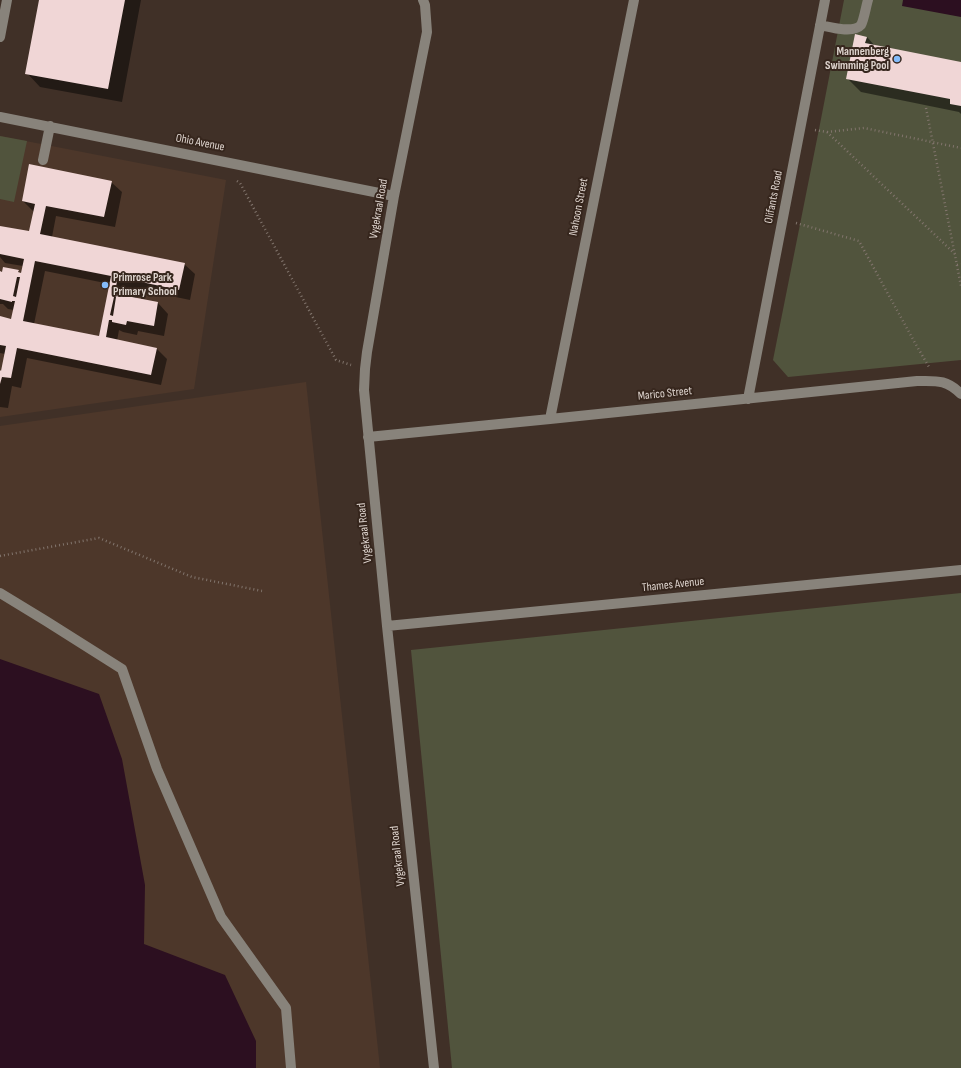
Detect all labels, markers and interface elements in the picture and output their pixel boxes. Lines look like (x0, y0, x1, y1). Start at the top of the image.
place label: Mannenberg Swimming Pool (825, 45, 889, 73)
marker: Mannenberg Swimming Pool (892, 54, 902, 64)
street label: Ohio Avenue (174, 131, 226, 155)
street label: Olifants Road (762, 169, 786, 225)
street label: Nahoon Street (566, 177, 592, 237)
street label: Vygekraal Road (367, 178, 391, 240)
place label: Primrose Park Primary School (113, 271, 177, 299)
marker: Primrose Park Primary School (100, 280, 110, 290)
street label: Marico Street (637, 384, 693, 404)
street label: Vygekraal Road (355, 502, 375, 564)
street label: Thames Avenue (641, 575, 705, 595)
street label: Vygekraal Road (388, 825, 408, 887)

